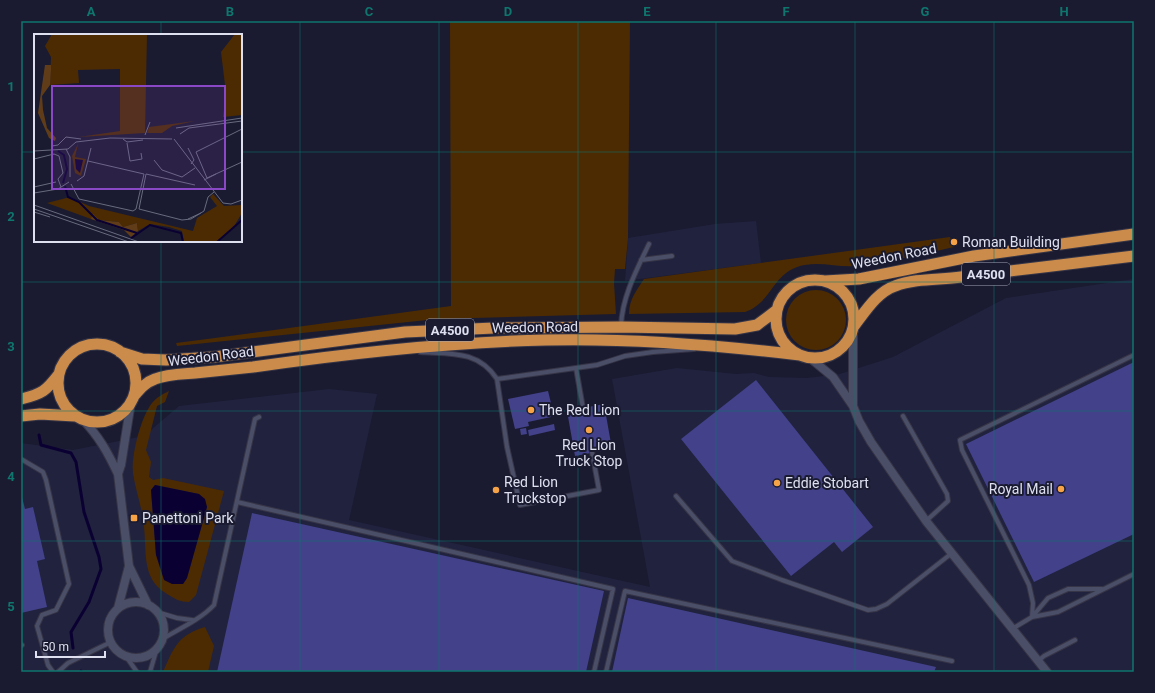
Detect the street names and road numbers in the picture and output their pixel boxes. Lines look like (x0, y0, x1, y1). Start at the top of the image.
street label: Weedon Road (850, 240, 938, 272)
road number: A4500 (962, 263, 1010, 285)
street label: Weedon Road (492, 318, 578, 336)
road number: A4500 (426, 319, 474, 341)
street label: Weedon Road (167, 343, 255, 369)

